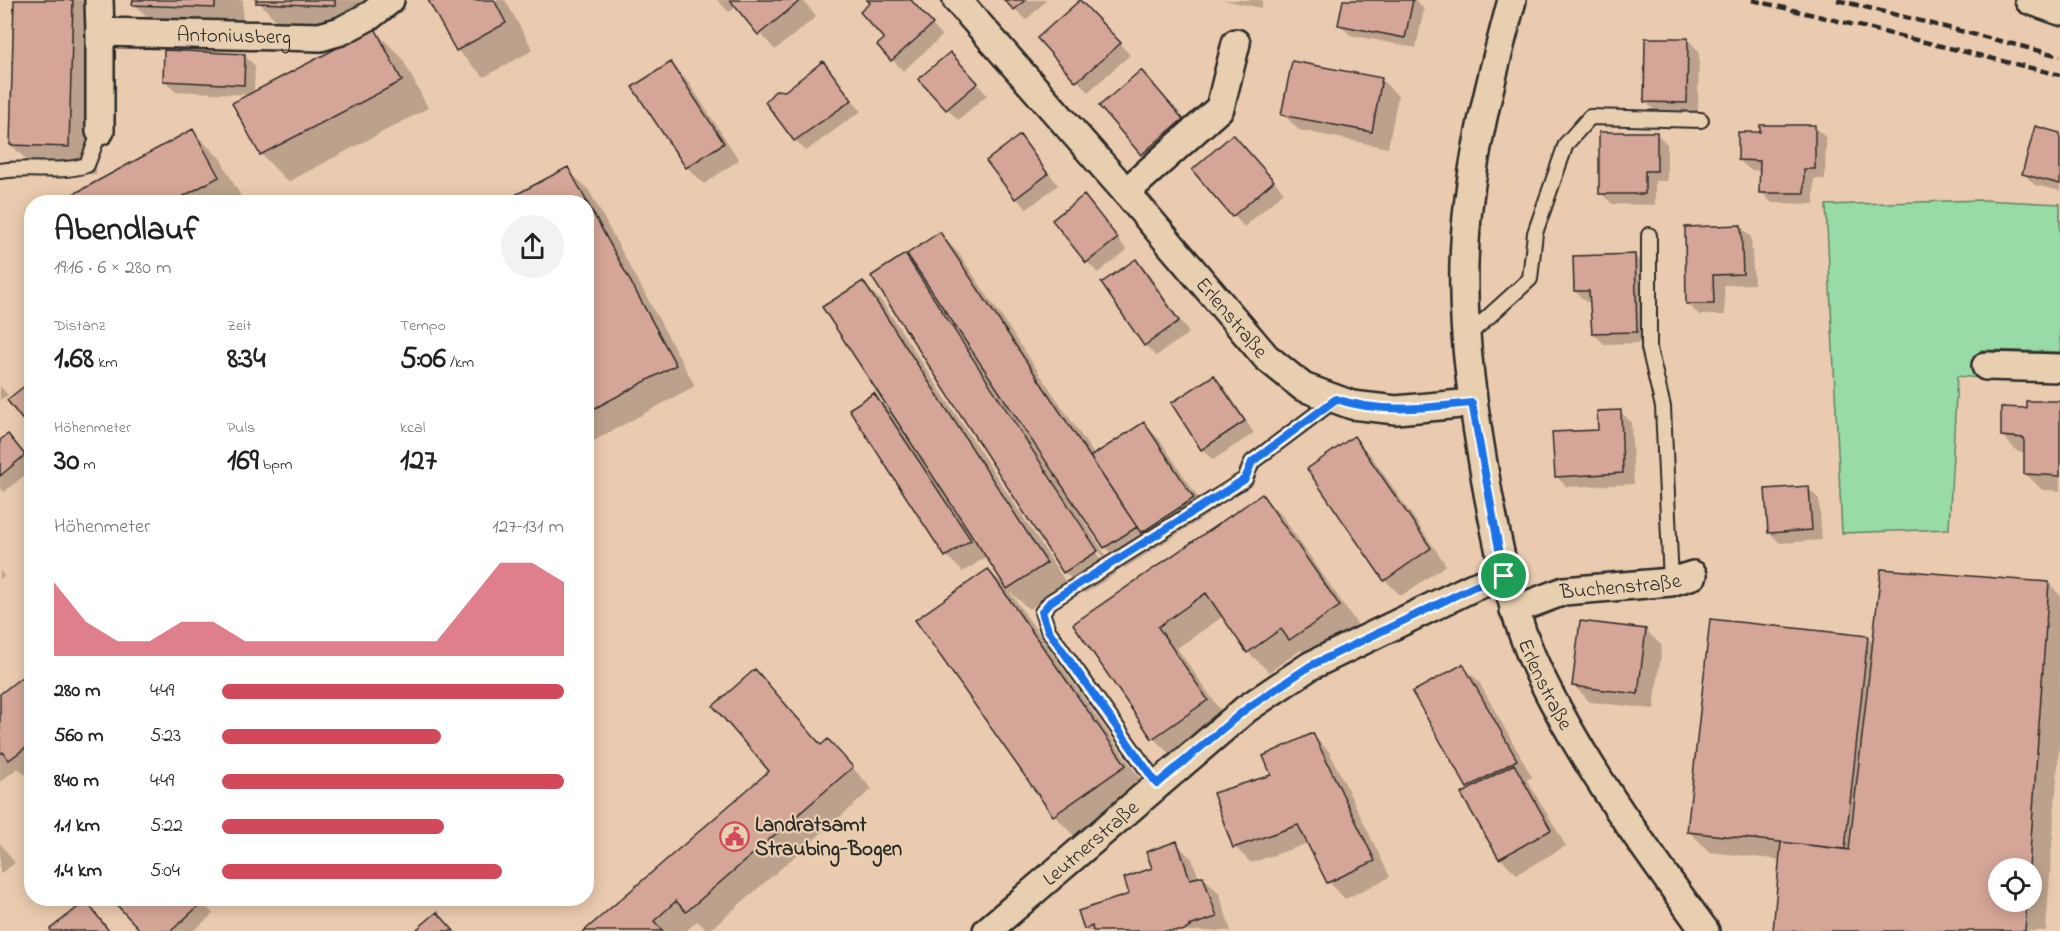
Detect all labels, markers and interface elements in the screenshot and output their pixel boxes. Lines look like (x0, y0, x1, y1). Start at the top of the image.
street label: Antoniusberg (176, 21, 292, 55)
text: Abendlauf (54, 207, 199, 255)
button: share (501, 215, 564, 278)
text: 19:16 · 6 × 280 m (54, 254, 171, 283)
street label: Erlenstraße (1187, 271, 1274, 366)
text: Distanz (54, 314, 105, 338)
text: Zeit (227, 314, 252, 338)
text: Tempo (400, 314, 446, 338)
text: 1.68 (54, 338, 94, 382)
text: 8:34 (227, 338, 266, 382)
text: 5:06 (400, 338, 446, 382)
text: km (94, 351, 118, 375)
text: /km (446, 351, 474, 375)
text: Höhenmeter (54, 416, 131, 440)
text: Puls (227, 416, 255, 440)
text: kcal (400, 416, 425, 440)
text: 30 (54, 440, 79, 484)
text: 169 (227, 440, 259, 484)
text: 127 (400, 440, 437, 484)
text: m (79, 453, 96, 477)
text: bpm (259, 453, 292, 477)
text: Höhenmeter (54, 513, 150, 542)
text: 127–131 m (492, 513, 564, 542)
pin (1478, 550, 1529, 601)
icon: arrive (1487, 559, 1520, 592)
street label: Buchenstraße (1558, 566, 1686, 608)
street label: Erlenstraße (1509, 635, 1579, 737)
text: 280 m (54, 677, 101, 706)
text: 4:49 (150, 677, 174, 706)
text: 560 m (54, 722, 103, 751)
text: 5:23 (150, 722, 181, 751)
text: 840 m (54, 767, 99, 796)
text: 4:49 (150, 767, 174, 796)
street label: Leutnerstraße (1037, 794, 1147, 894)
place label: Landratsamt Straubing-Bogen (755, 811, 902, 867)
text: 1.1 km (54, 812, 100, 841)
text: 5:22 (150, 812, 183, 841)
public building icon: Landratsamt Straubing-Bogen (718, 820, 750, 852)
text: 1.4 km (54, 857, 102, 886)
text: 5:04 (150, 857, 180, 886)
map controls (1988, 858, 2042, 912)
button: locate (1988, 858, 2042, 912)

